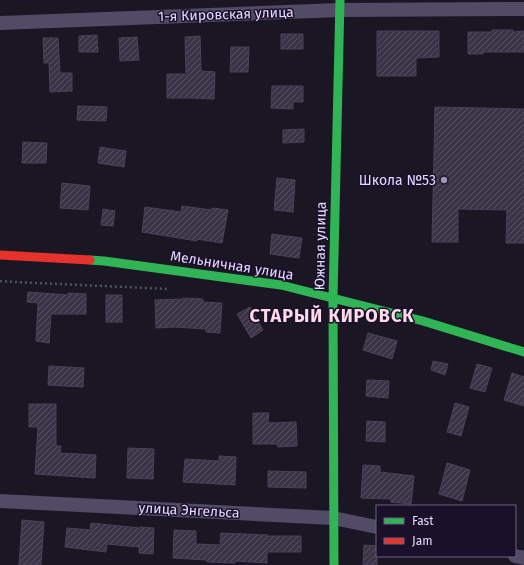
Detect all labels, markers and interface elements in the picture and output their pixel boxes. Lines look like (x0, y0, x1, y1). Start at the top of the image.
street label: 1-я Кировская улица (158, 4, 294, 25)
place label: Школа №53 (359, 172, 436, 189)
marker: Школа №53 (439, 175, 449, 185)
street label: Южная улица (311, 201, 330, 291)
street label: Мельничная улица (169, 247, 295, 284)
district label: СТАРЫЙ КИРОВСК (250, 304, 414, 327)
street label: улица Энгельса (138, 499, 240, 522)
legend (376, 505, 516, 557)
text: Fast (412, 514, 434, 528)
text: Jam (412, 534, 432, 548)

